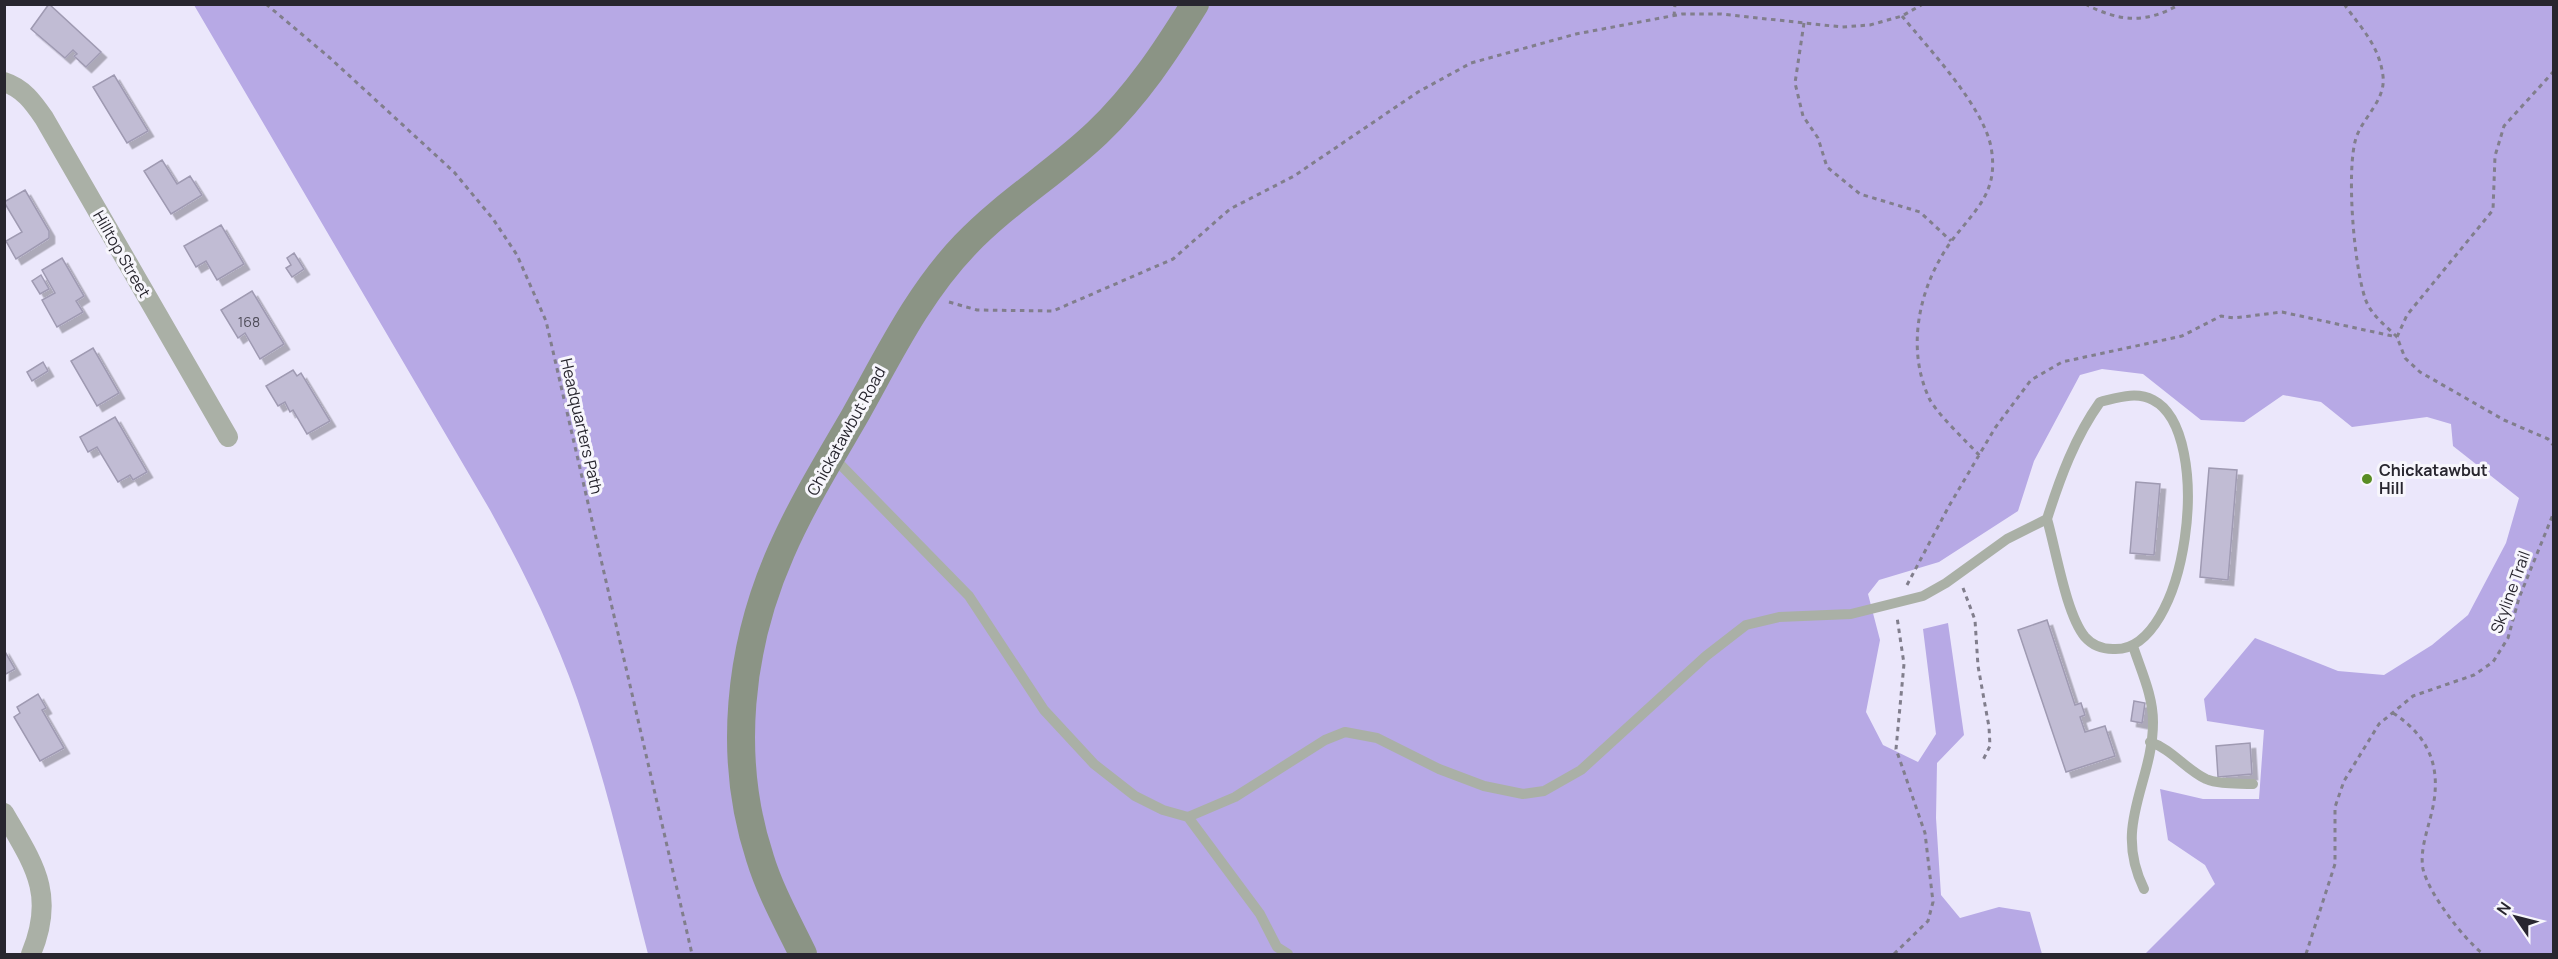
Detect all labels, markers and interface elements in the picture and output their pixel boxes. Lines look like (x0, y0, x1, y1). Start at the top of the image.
street label: Hilltop Street (88, 206, 156, 302)
house number: 168 (238, 312, 260, 331)
street label: Headquarters Path (556, 356, 608, 496)
street label: Chickatawbut Road (801, 363, 891, 499)
place label: Chickatawbut Hill (2379, 459, 2488, 499)
marker: Chickatawbut Hill (2360, 472, 2374, 486)
street label: Skyline Trail (2485, 548, 2535, 636)
north arrow (2486, 887, 2546, 947)
text: N (2491, 897, 2516, 919)

